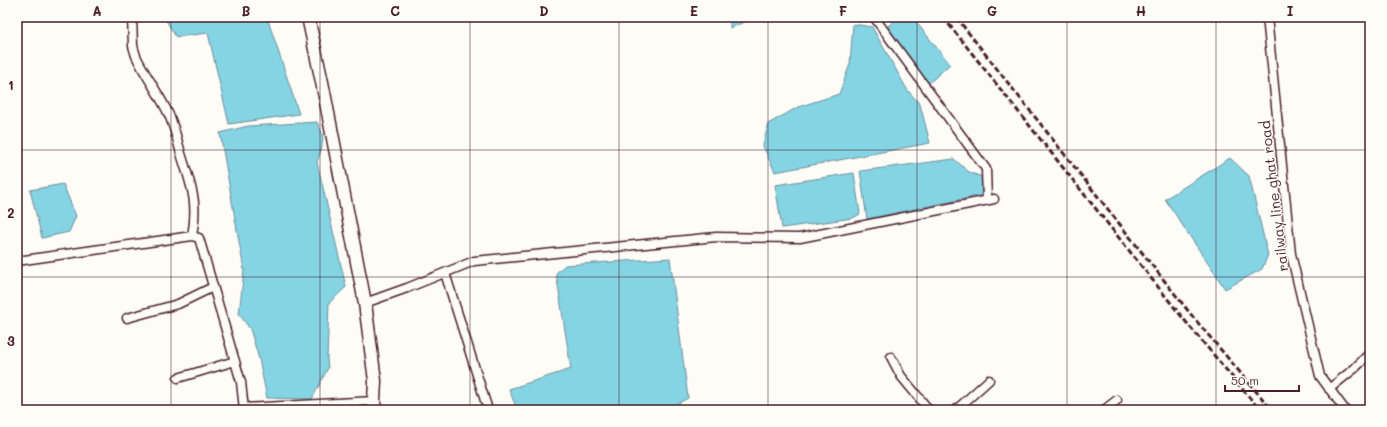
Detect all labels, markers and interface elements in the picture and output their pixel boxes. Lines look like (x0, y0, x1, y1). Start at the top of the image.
text: A (92, 2, 102, 19)
text: B (242, 2, 251, 19)
text: C (390, 2, 400, 19)
text: D (539, 2, 549, 19)
text: E (690, 2, 698, 19)
text: F (839, 2, 847, 19)
text: G (987, 2, 997, 19)
text: H (1136, 2, 1146, 19)
text: I (1287, 2, 1294, 19)
text: 1 (8, 76, 14, 93)
street label: railway line ghat road (1255, 119, 1292, 273)
text: 2 (7, 204, 15, 221)
text: 3 (7, 332, 15, 349)
scale bar (1225, 367, 1299, 393)
text: 50 m (1231, 372, 1259, 388)

